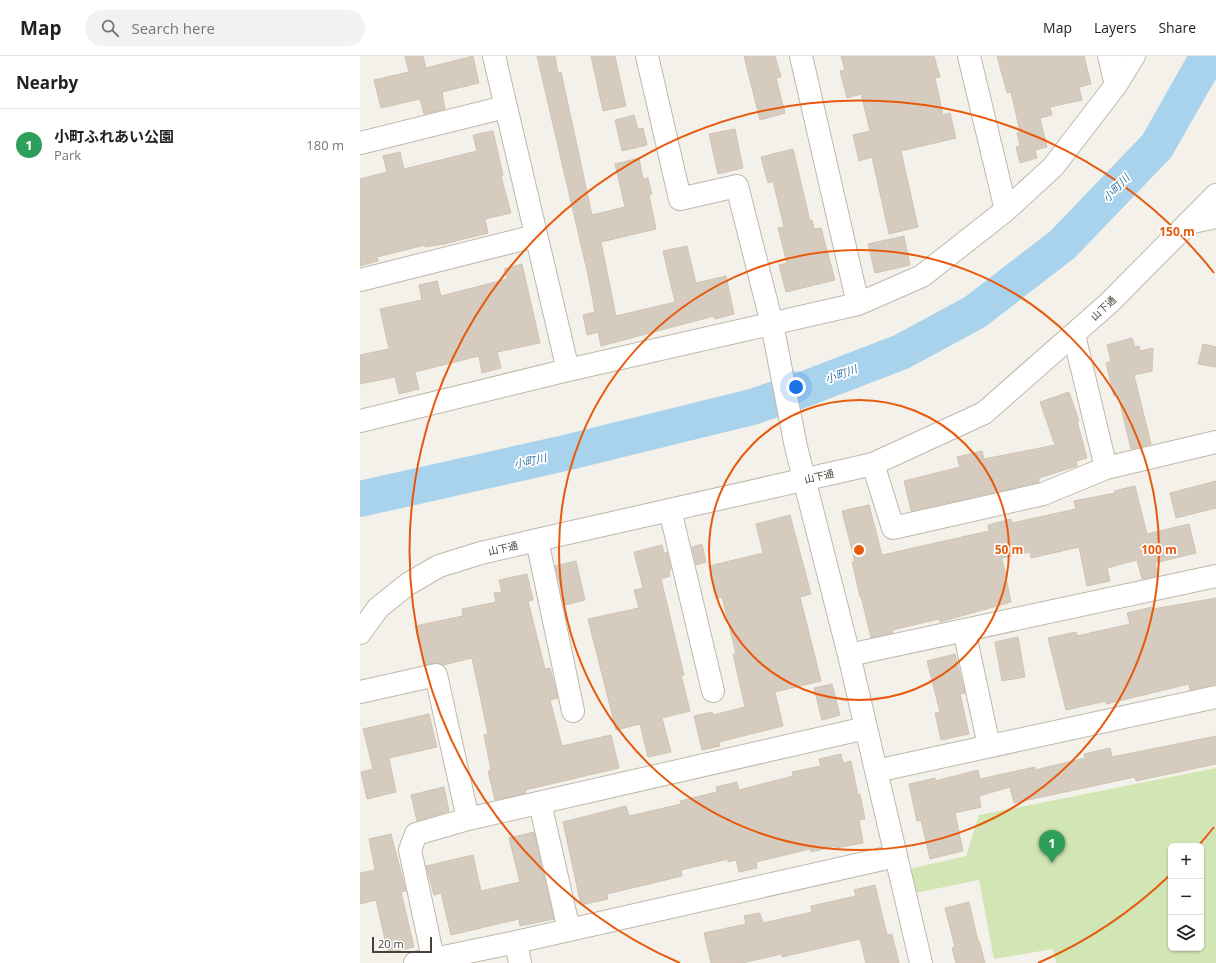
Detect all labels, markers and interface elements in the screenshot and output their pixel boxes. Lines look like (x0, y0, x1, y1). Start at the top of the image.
search box (85, 10, 365, 46)
text: Map (20, 15, 61, 41)
icon: search (99, 17, 121, 39)
text: Search here (131, 18, 215, 38)
text: Map (1043, 18, 1072, 37)
text: Layers (1094, 18, 1136, 37)
text: Share (1158, 18, 1196, 37)
text: Nearby (16, 71, 78, 94)
text: 小町ふれあい公園 (54, 126, 174, 146)
text: 1 (25, 136, 33, 154)
text: 180 m (306, 136, 344, 154)
text: Park (54, 146, 81, 164)
water label: 小町川 (1099, 170, 1133, 205)
text: 150 m (1159, 223, 1195, 240)
street label: 山下通 (1087, 293, 1119, 323)
water label: 小町川 (823, 360, 860, 386)
your location (786, 377, 806, 397)
water label: 小町川 (512, 449, 549, 472)
street label: 山下通 (803, 466, 835, 486)
street label: 山下通 (487, 538, 519, 558)
text: 50 m (995, 541, 1023, 558)
text: 100 m (1141, 541, 1177, 558)
centre of rings (852, 543, 866, 557)
pin: 1 (1039, 830, 1065, 863)
map controls (1168, 843, 1204, 951)
button: + (1168, 843, 1204, 879)
button: − (1168, 879, 1204, 915)
button: layers (1168, 915, 1204, 951)
scale bar (372, 935, 432, 954)
text: 20 m (378, 936, 404, 951)

